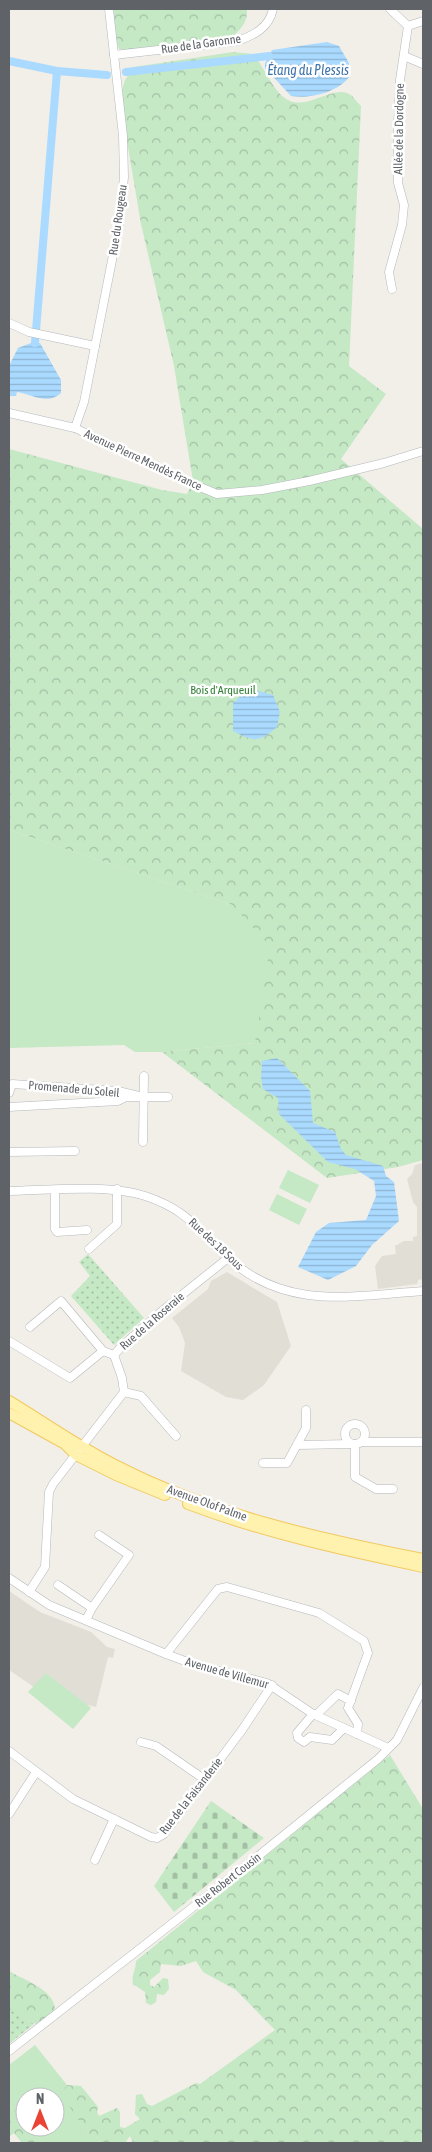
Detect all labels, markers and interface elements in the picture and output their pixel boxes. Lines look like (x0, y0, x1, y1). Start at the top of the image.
street label: Rue de la Garonne (160, 31, 242, 57)
water label: Étang du Plessis (267, 62, 349, 78)
street label: Allée de la Dordogne (391, 83, 407, 175)
street label: Rue du Rougeau (106, 184, 130, 256)
street label: Avenue Pierre Mendès France (82, 427, 204, 493)
park label: Bois d'Arqueuil (190, 683, 257, 697)
street label: Promenade du Soleil (28, 1078, 121, 1100)
street label: Rue des 18 Sous (186, 1215, 246, 1273)
street label: Rue de la Roseraie (117, 1289, 187, 1353)
street label: Avenue Olof Palme (165, 1482, 249, 1524)
street label: Avenue de Villemur (184, 1654, 271, 1692)
street label: Rue de la Faisanderie (157, 1755, 225, 1837)
street label: Rue Robert Cousin (192, 1850, 264, 1910)
north arrow (15, 2087, 65, 2137)
text: N (36, 2091, 44, 2107)

